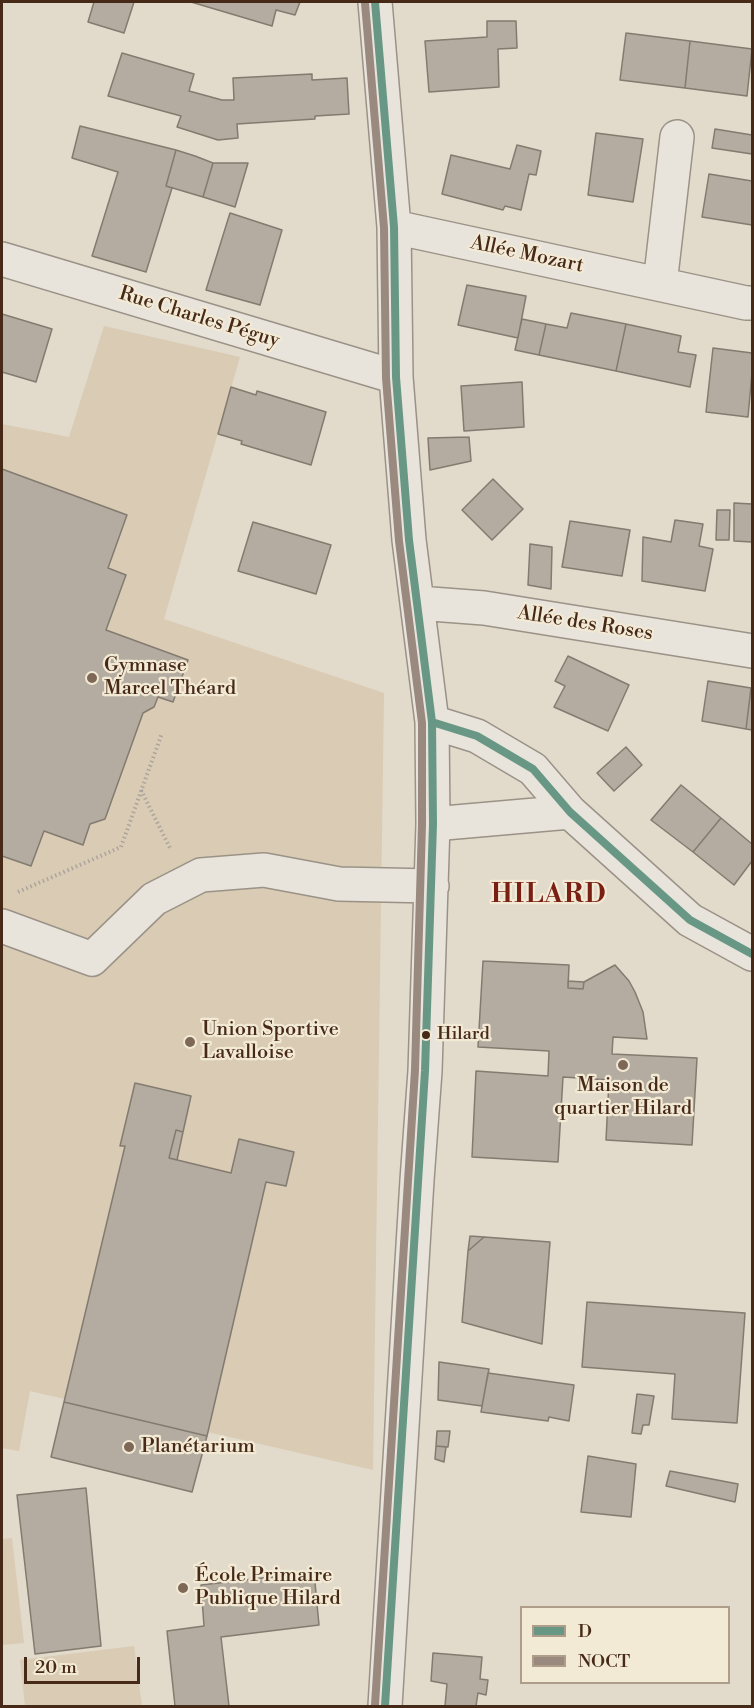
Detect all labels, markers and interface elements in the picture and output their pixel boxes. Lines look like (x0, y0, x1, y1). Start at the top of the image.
street label: Allée Mozart (468, 231, 586, 279)
street label: Rue Charles Péguy (116, 282, 282, 354)
street label: Allée des Roses (516, 601, 654, 647)
place label: Gymnase Marcel Théard (104, 654, 236, 701)
marker: Gymnase Marcel Théard (85, 671, 99, 685)
district label: HILARD (491, 880, 607, 912)
place label: Union Sportive Lavalloise (202, 1018, 339, 1065)
place label: Hilard (437, 1024, 490, 1046)
marker: Hilard (420, 1029, 432, 1041)
marker: Union Sportive Lavalloise (183, 1035, 197, 1049)
marker: Maison de quartier Hilard (616, 1058, 630, 1072)
place label: Maison de quartier Hilard (554, 1074, 692, 1121)
place label: Planétarium (141, 1435, 255, 1459)
marker: Planétarium (122, 1440, 136, 1454)
place label: École Primaire Publique Hilard (195, 1564, 341, 1611)
marker: École Primaire Publique Hilard (176, 1581, 190, 1595)
legend (520, 1606, 730, 1684)
text: D (578, 1620, 592, 1643)
scale bar (27, 1645, 142, 1683)
text: NOCT (578, 1650, 630, 1673)
text: 20 m (35, 1656, 77, 1679)

